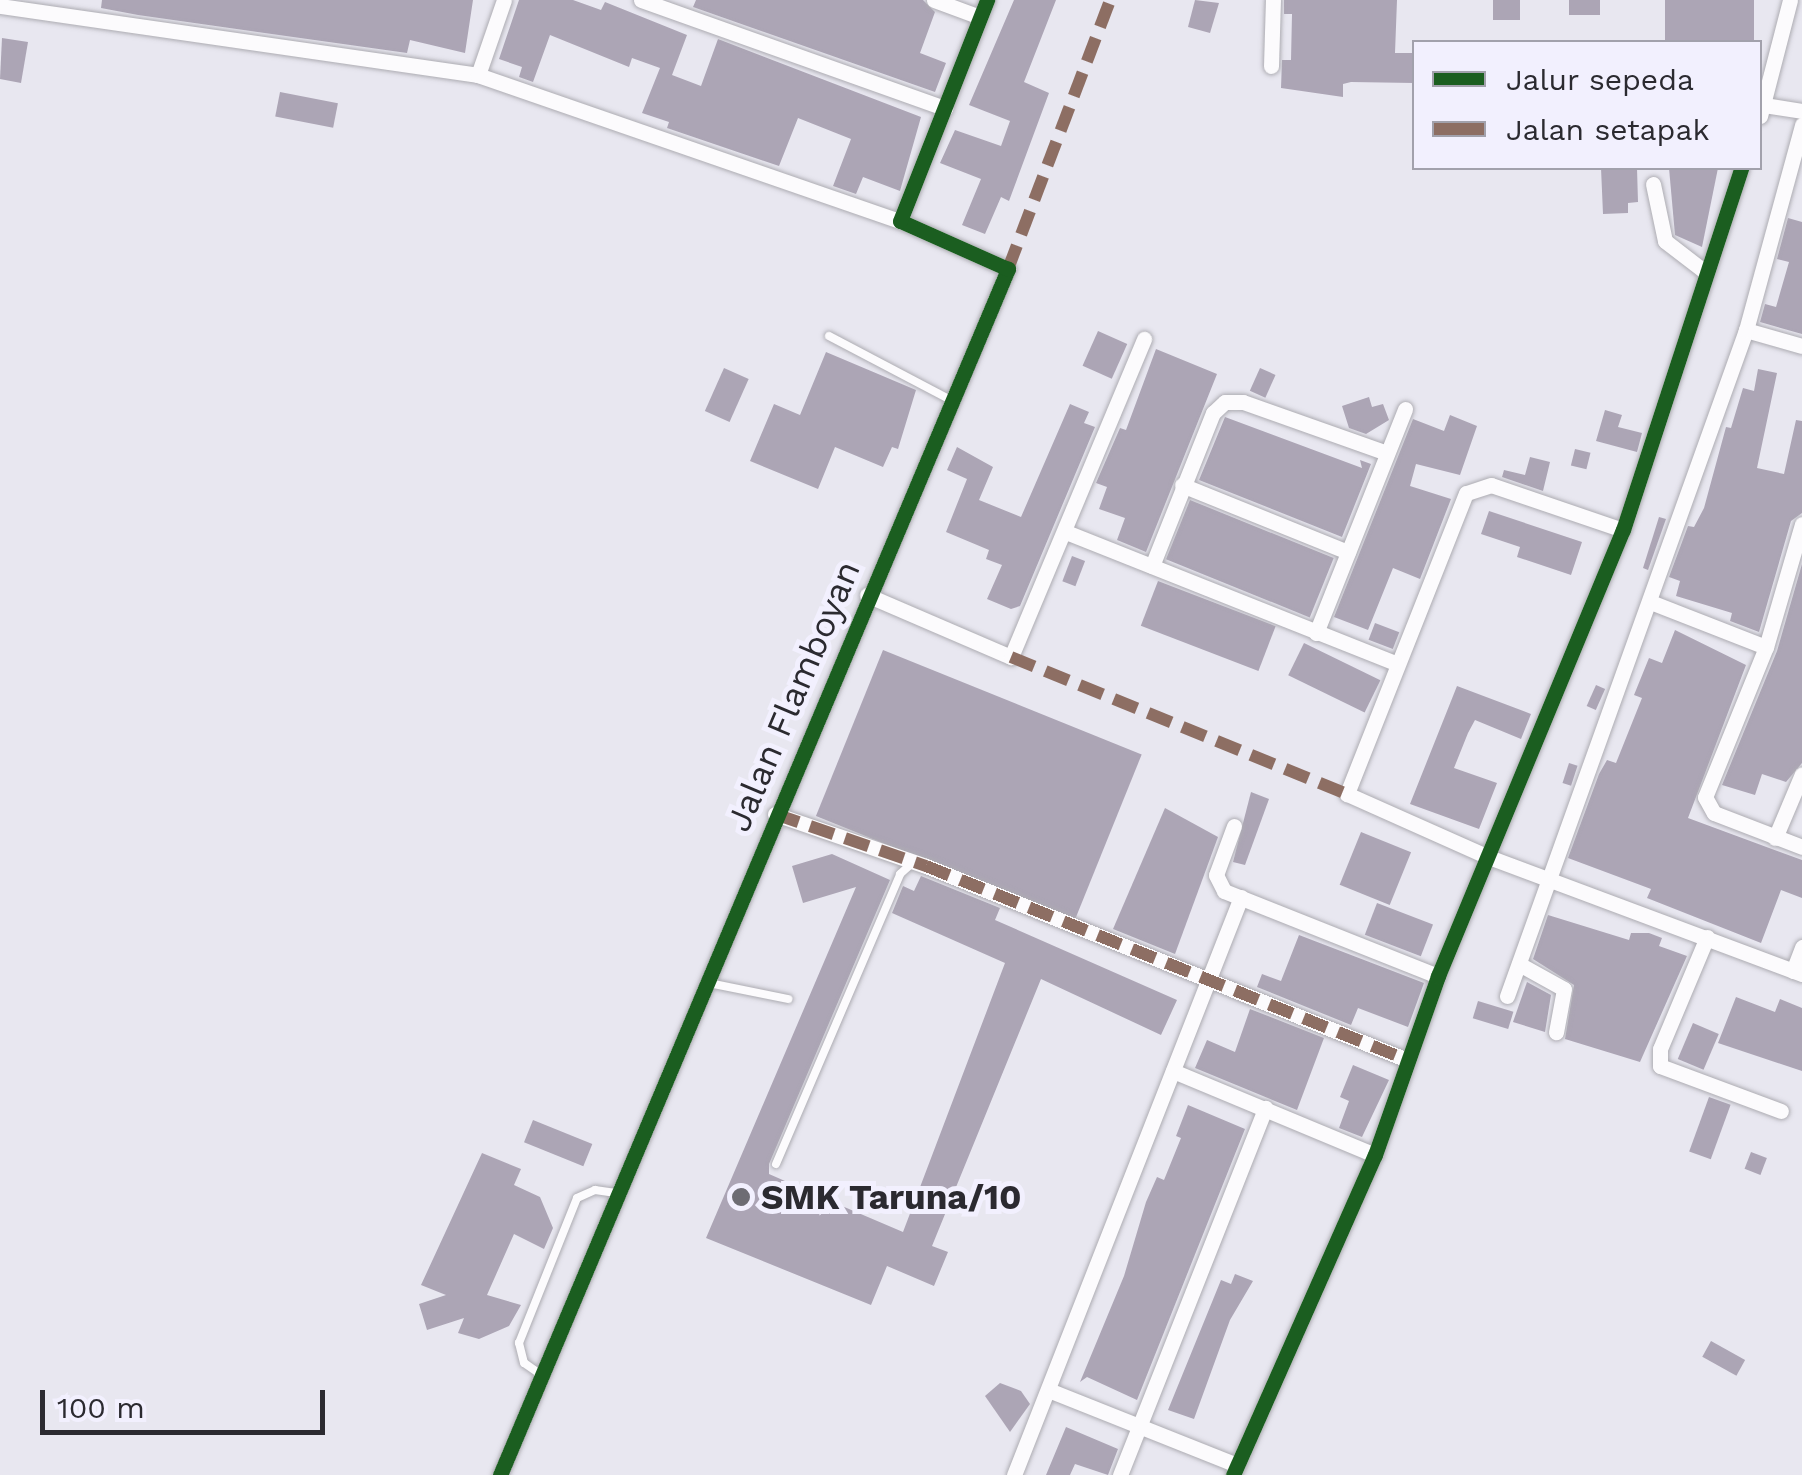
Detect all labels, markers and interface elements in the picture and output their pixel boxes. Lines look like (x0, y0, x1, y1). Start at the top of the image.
legend (1412, 40, 1762, 170)
text: Jalur sepeda (1506, 62, 1694, 97)
text: Jalan setapak (1506, 112, 1709, 147)
street label: Jalan Flamboyan (717, 554, 869, 838)
place label: SMK Taruna/10 (761, 1176, 1022, 1218)
marker: SMK Taruna/10 (730, 1186, 752, 1208)
scale bar (45, 1370, 330, 1432)
text: 100 m (57, 1390, 145, 1425)

